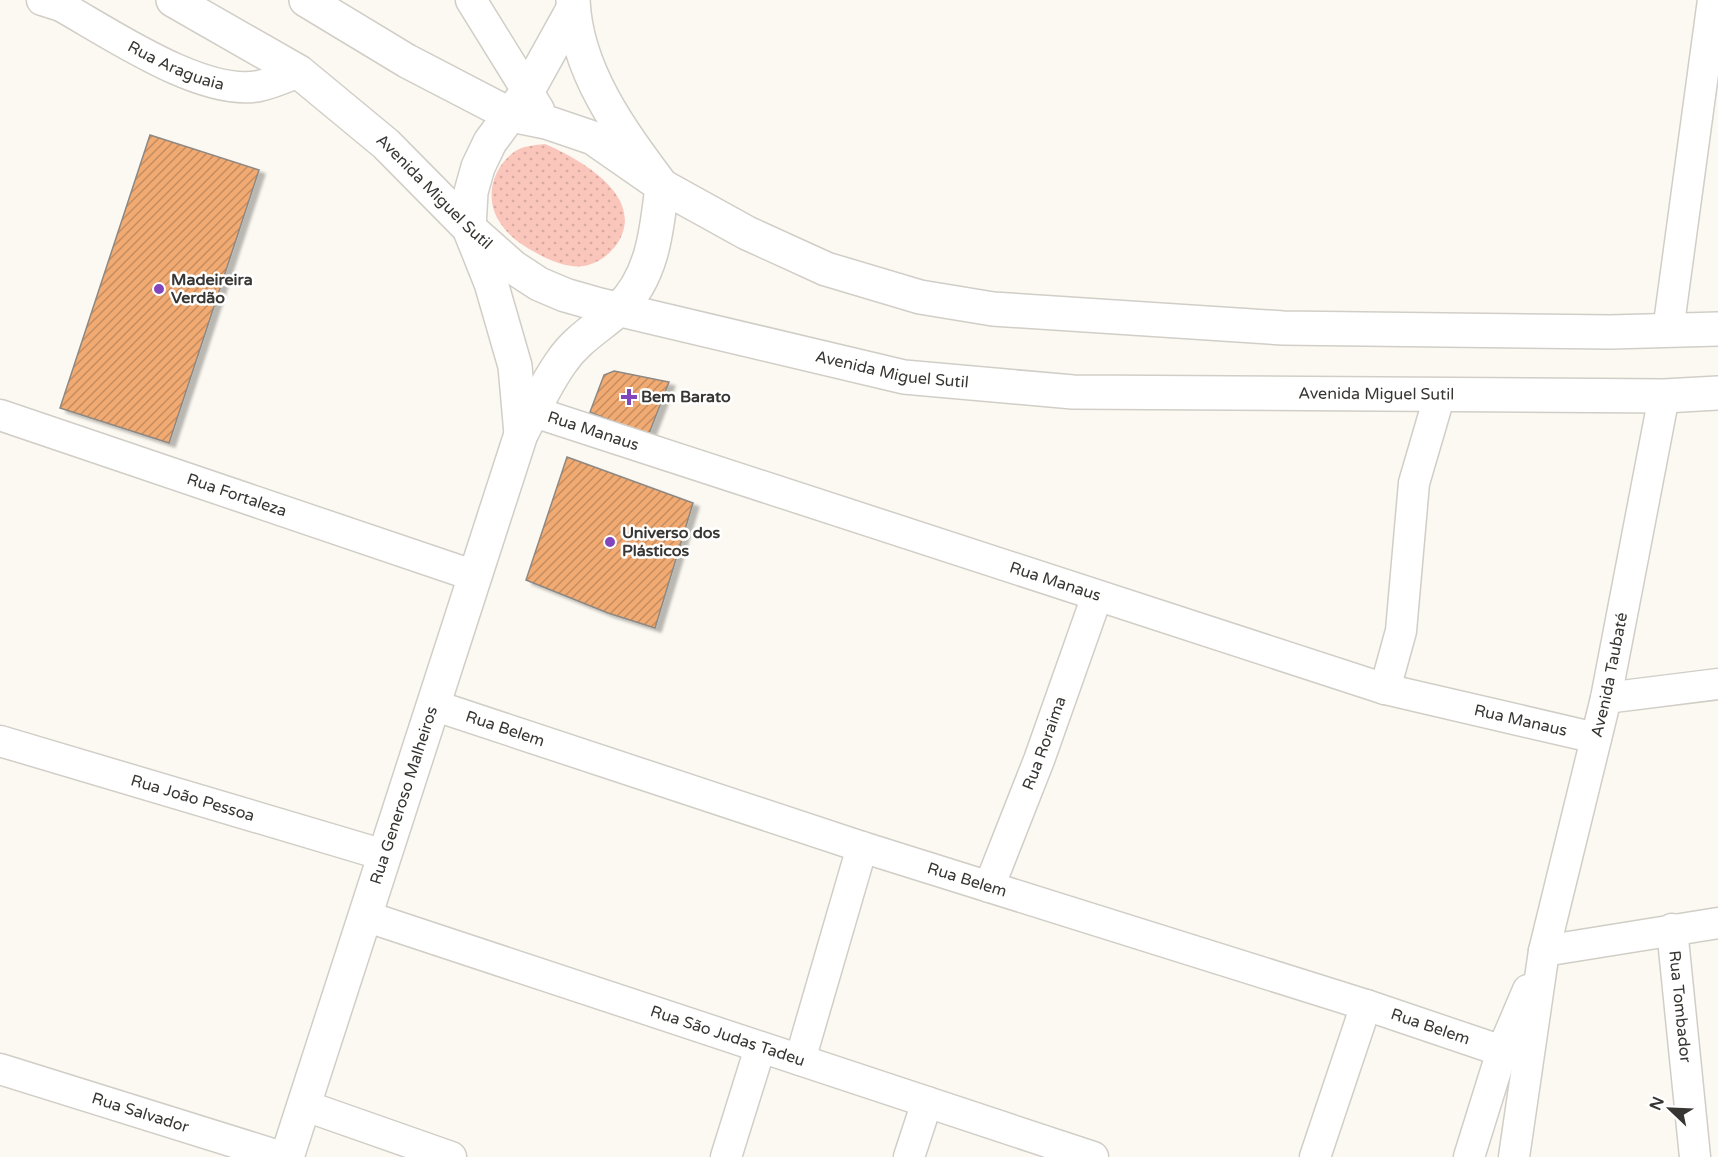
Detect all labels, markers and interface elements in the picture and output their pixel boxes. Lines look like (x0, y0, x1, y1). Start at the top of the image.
street label: Rua Araguaia (124, 37, 226, 95)
street label: Avenida Miguel Sutil (372, 130, 496, 254)
place label: Madeireira Verdão (171, 270, 253, 308)
marker: Madeireira Verdão (152, 282, 166, 296)
street label: Avenida Miguel Sutil (813, 346, 969, 393)
street label: Avenida Miguel Sutil (1298, 384, 1454, 405)
place label: Bem Barato (641, 387, 731, 407)
marker: Bem Barato (622, 390, 636, 404)
street label: Rua Manaus (545, 407, 641, 455)
street label: Rua Fortaleza (184, 469, 289, 521)
place label: Universo dos Plásticos (622, 523, 721, 561)
marker: Universo dos Plásticos (603, 535, 617, 549)
street label: Rua Manaus (1007, 557, 1104, 606)
street label: Avenida Taubaté (1587, 611, 1632, 739)
street label: Rua Roraima (1018, 694, 1071, 793)
street label: Rua Manaus (1472, 700, 1569, 741)
street label: Rua Generoso Malheiros (366, 704, 442, 887)
street label: Rua Belem (463, 706, 547, 751)
street label: Rua João Pessoa (128, 770, 257, 826)
street label: Rua Belem (925, 858, 1009, 902)
street label: Rua Tombador (1664, 950, 1696, 1064)
street label: Rua São Judas Tadeu (648, 1001, 808, 1071)
street label: Rua Belem (1388, 1004, 1472, 1049)
north arrow (1640, 1079, 1700, 1139)
street label: Rua Salvador (89, 1088, 192, 1138)
text: N (1645, 1094, 1669, 1113)

